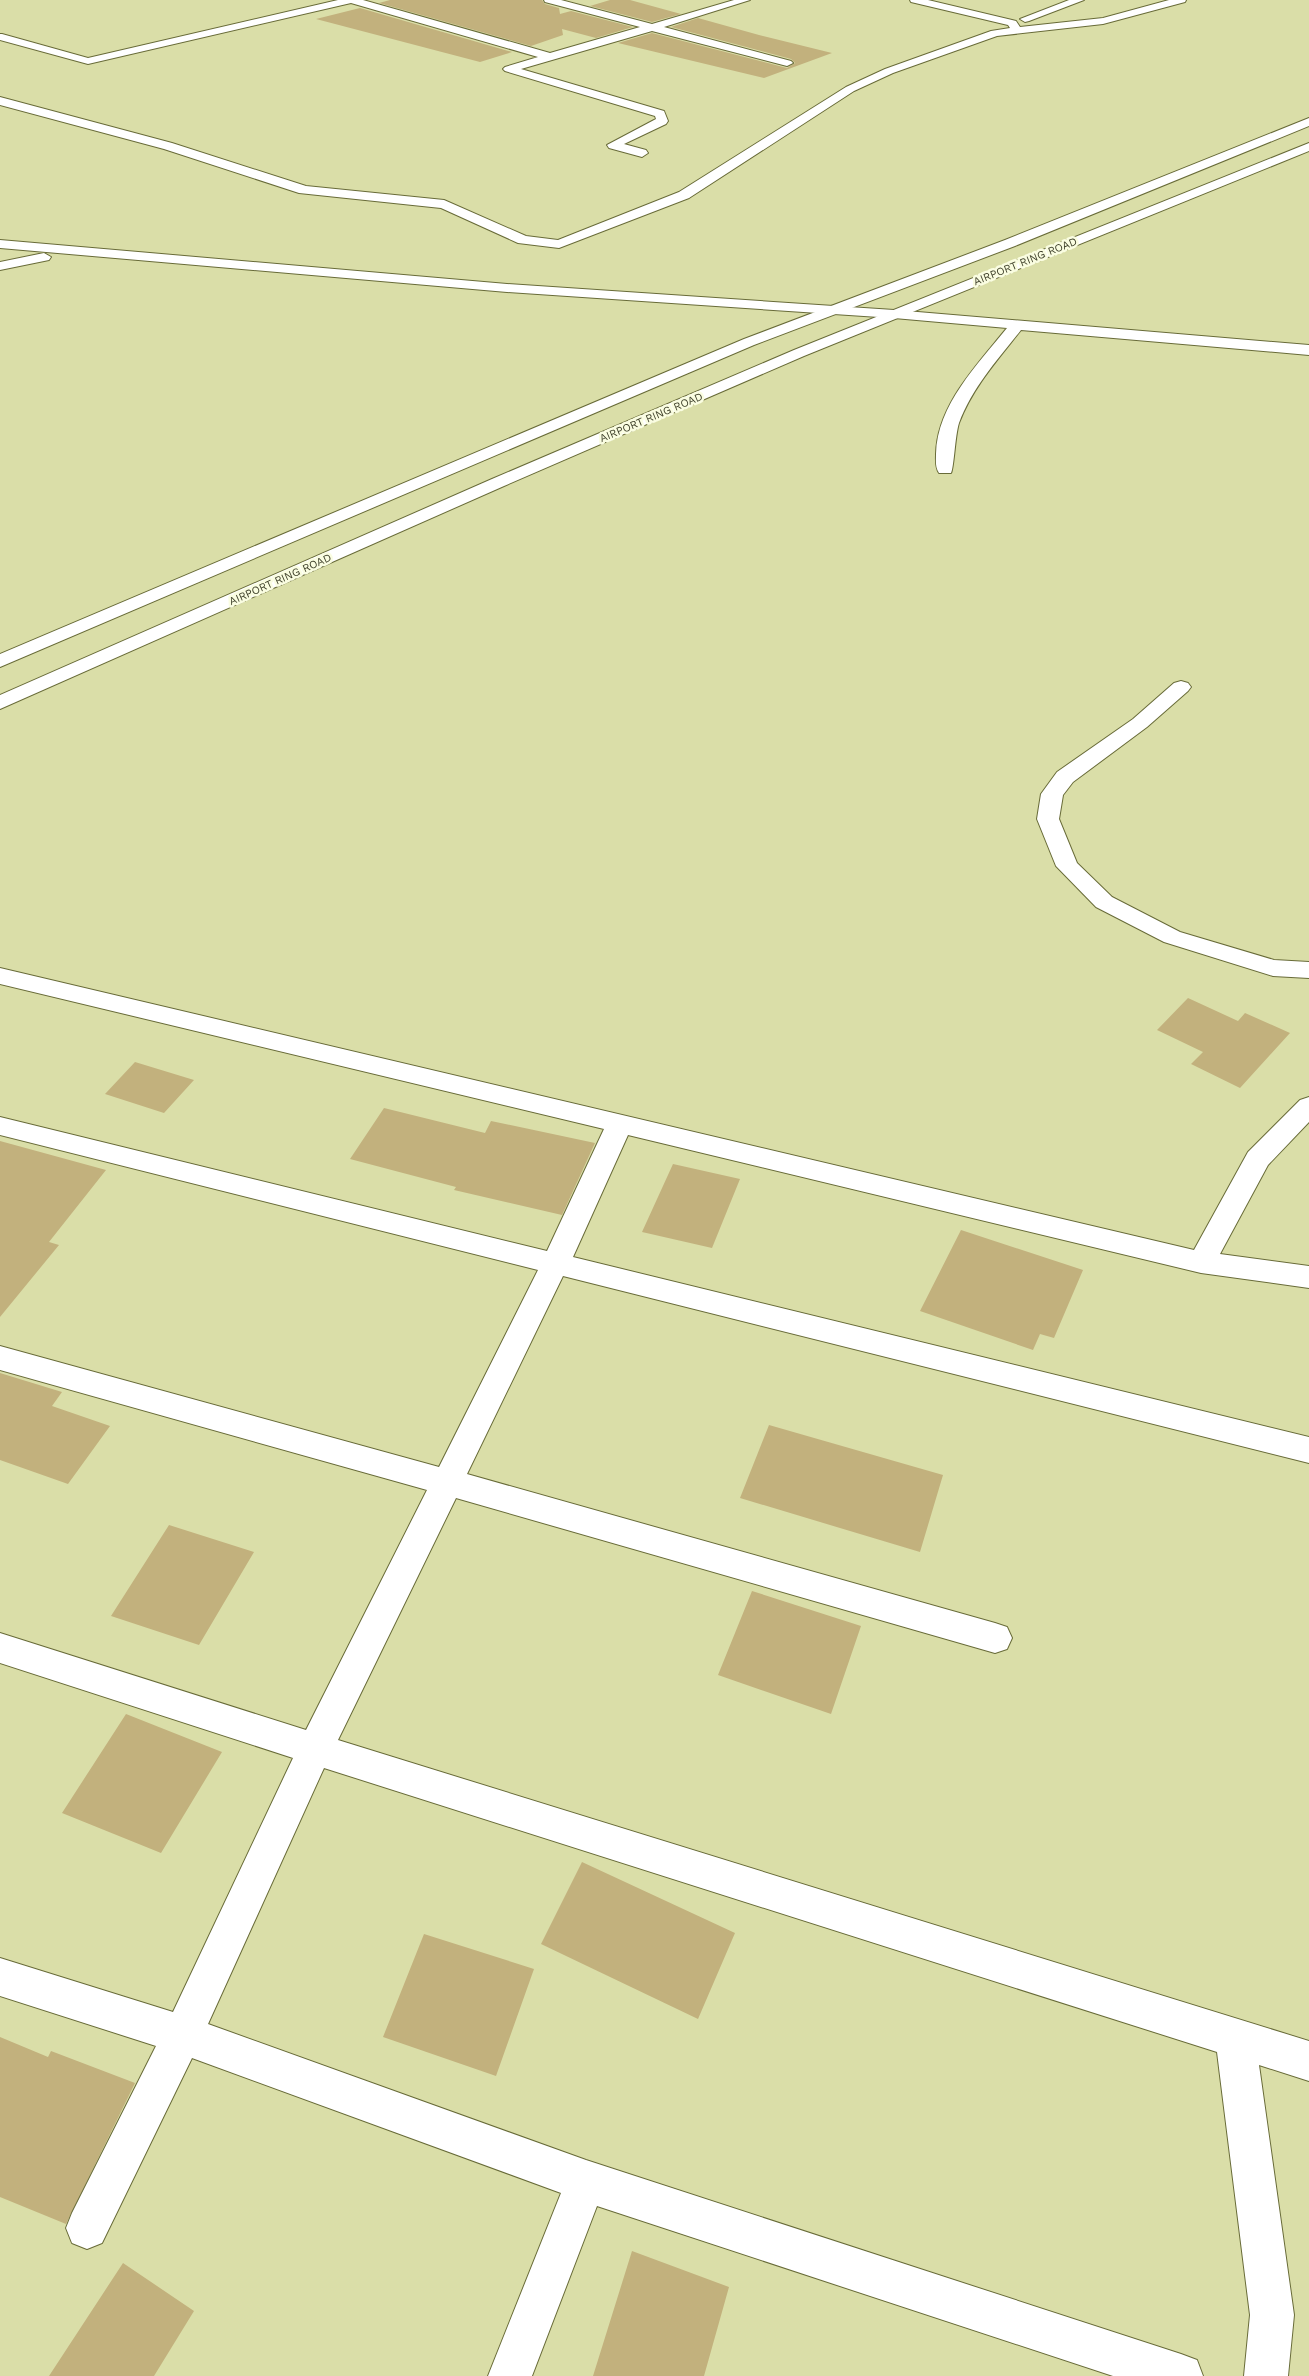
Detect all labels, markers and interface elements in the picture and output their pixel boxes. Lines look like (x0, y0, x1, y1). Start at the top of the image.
street label: AIRPORT RING ROAD (971, 235, 1079, 288)
street label: AIRPORT RING ROAD (598, 390, 705, 445)
street label: AIRPORT RING ROAD (227, 551, 333, 608)

